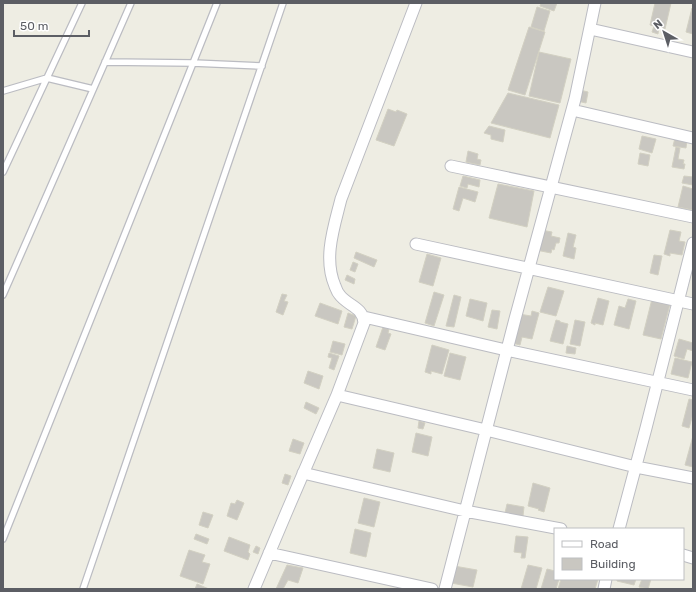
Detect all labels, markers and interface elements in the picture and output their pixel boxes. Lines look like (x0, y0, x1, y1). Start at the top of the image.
scale bar (14, 12, 89, 38)
north arrow (644, 12, 684, 52)
text: N (651, 17, 665, 32)
text: 50 m (20, 19, 48, 33)
legend (554, 528, 684, 580)
text: Road (590, 537, 618, 551)
text: Building (590, 557, 636, 571)

